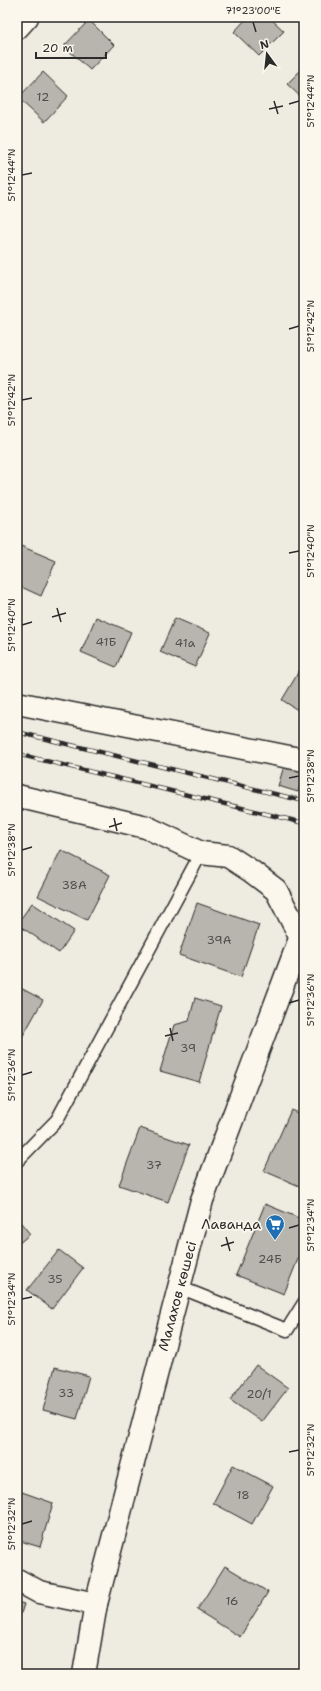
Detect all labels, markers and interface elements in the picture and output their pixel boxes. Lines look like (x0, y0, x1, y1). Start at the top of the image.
text: 71°23'00"E (225, 4, 281, 17)
scale bar (36, 34, 106, 60)
north arrow (247, 34, 287, 74)
text: N (258, 36, 271, 53)
text: 20 m (42, 40, 73, 56)
text: 51°12'44"N (304, 75, 317, 127)
house number: 12 (37, 89, 49, 105)
text: 51°12'44"N (5, 149, 18, 201)
text: 51°12'42"N (304, 300, 317, 352)
text: 51°12'42"N (5, 374, 18, 426)
text: 51°12'40"N (304, 524, 317, 578)
text: 51°12'40"N (5, 598, 18, 652)
house number: 41Б (96, 634, 116, 650)
house number: 41а (175, 635, 196, 651)
text: 51°12'38"N (304, 749, 317, 803)
text: 51°12'38"N (5, 823, 18, 877)
house number: 38А (61, 877, 87, 893)
house number: 39А (207, 932, 232, 948)
text: 51°12'36"N (304, 974, 317, 1026)
house number: 39 (180, 1040, 196, 1056)
text: 51°12'36"N (5, 1049, 18, 1101)
house number: 37 (146, 1157, 162, 1173)
text: 51°12'34"N (304, 1199, 317, 1251)
supermarket icon: Лаванда (264, 1213, 286, 1241)
place label: Лаванда (201, 1215, 261, 1233)
street label: Малахов көшесі (154, 1239, 200, 1353)
house number: 24Б (258, 1251, 282, 1267)
house number: 35 (47, 1271, 63, 1287)
text: 51°12'34"N (5, 1273, 18, 1325)
house number: 33 (58, 1385, 74, 1401)
house number: 20/1 (246, 1386, 272, 1402)
text: 51°12'32"N (304, 1424, 317, 1476)
house number: 18 (236, 1487, 250, 1503)
text: 51°12'32"N (5, 1498, 18, 1550)
house number: 16 (225, 1593, 239, 1609)

